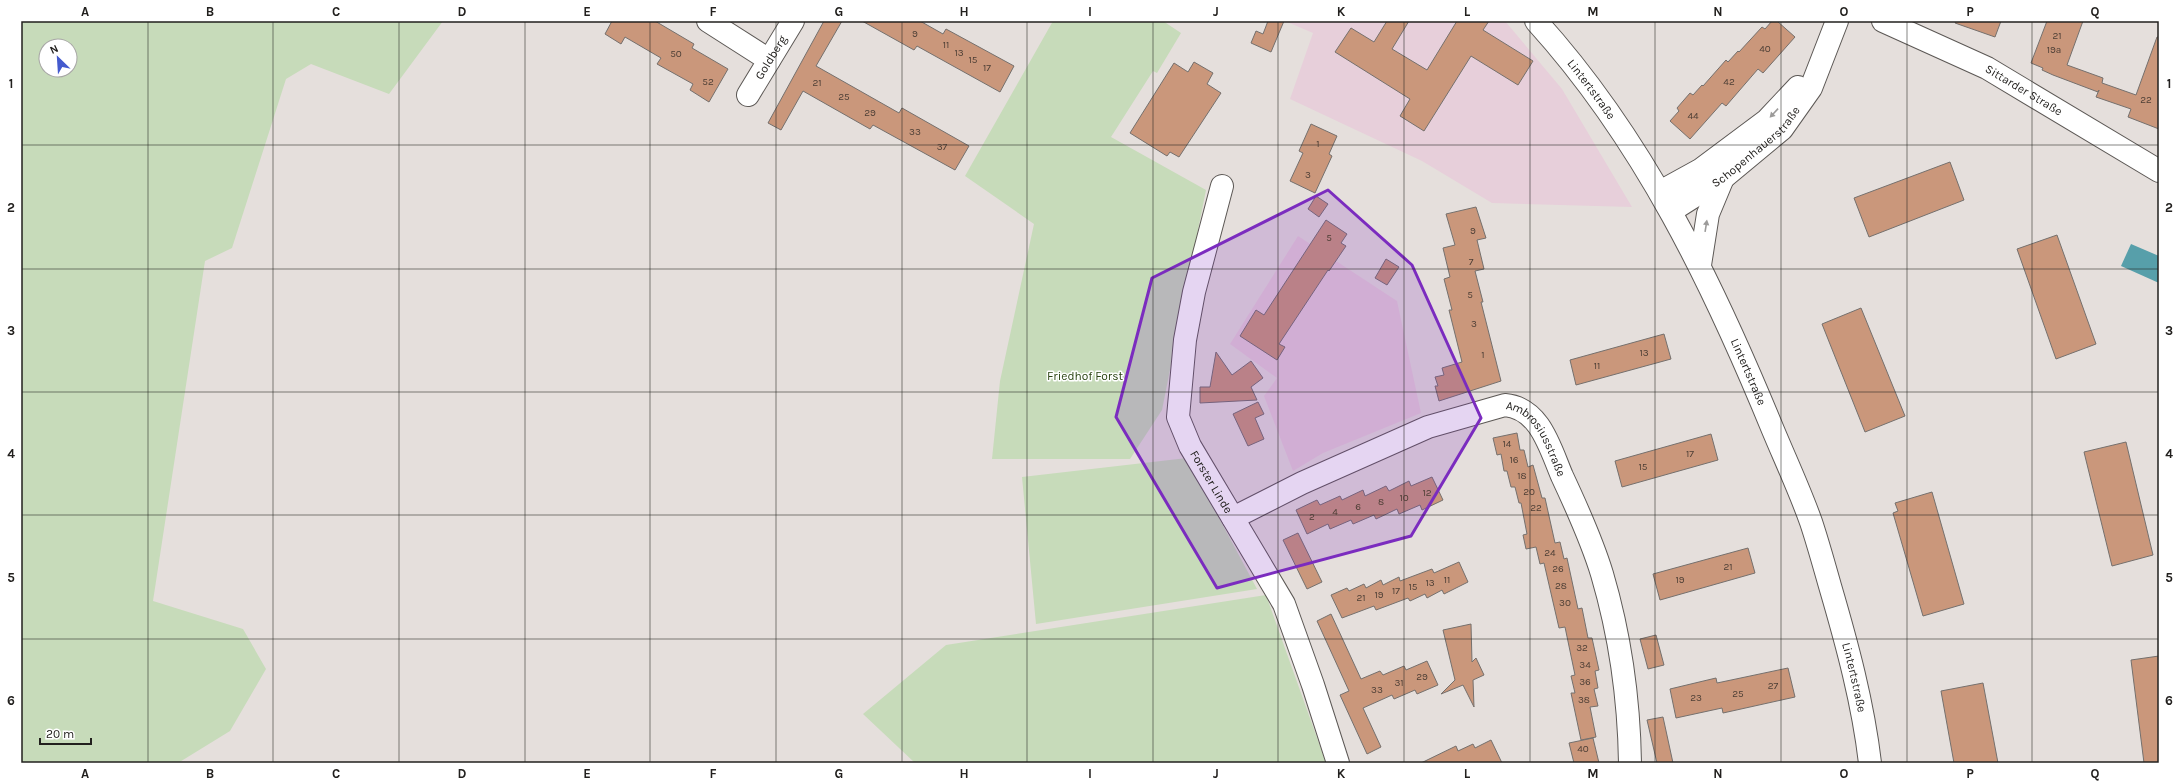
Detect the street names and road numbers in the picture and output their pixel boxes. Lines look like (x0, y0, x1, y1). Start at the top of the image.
street label: Goldberg (752, 33, 790, 82)
street label: Lintertstraße (1565, 56, 1618, 122)
street label: Sittarder Straße (1983, 62, 2065, 119)
street label: Schopenhauerstraße (1709, 104, 1803, 190)
street label: Lintertstraße (1728, 336, 1769, 407)
street label: Ambrosiusstraße (1505, 398, 1568, 479)
street label: Forster Linde (1187, 448, 1236, 516)
street label: Lintertstraße (1839, 641, 1869, 714)

